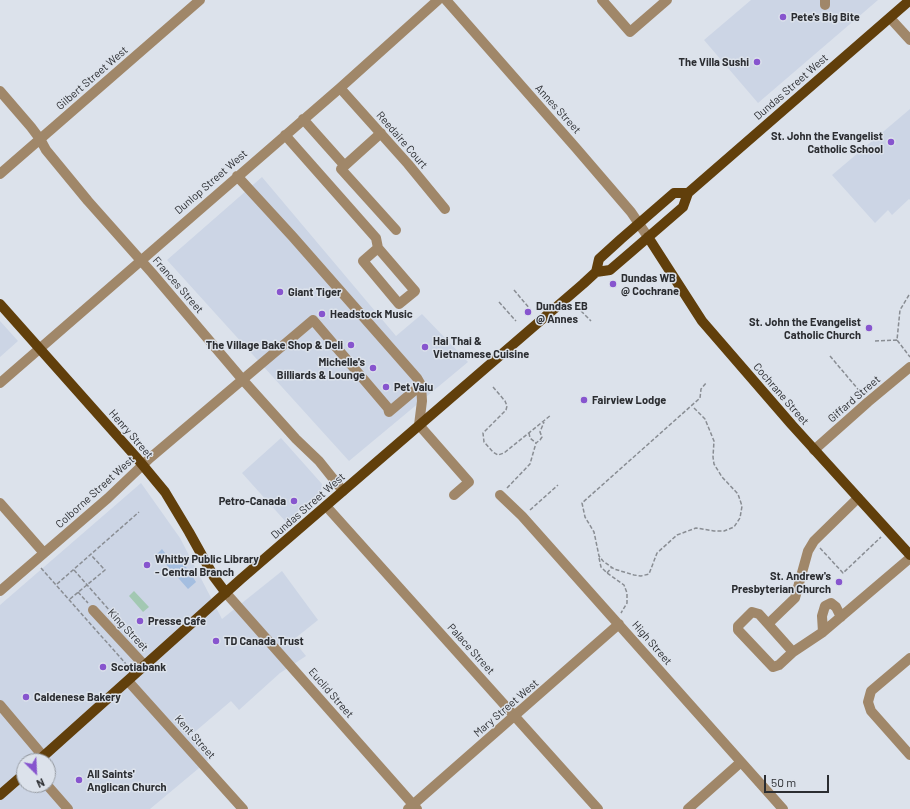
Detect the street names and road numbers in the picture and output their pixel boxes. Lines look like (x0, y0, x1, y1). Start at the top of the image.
street label: Gilbert Street West (53, 43, 131, 113)
street label: Dundas Street West (751, 51, 831, 123)
street label: Annes Street (532, 82, 584, 136)
street label: Reedaire Court (374, 109, 430, 171)
street label: Dunlop Street West (172, 147, 250, 217)
street label: Frances Street (150, 254, 206, 316)
street label: Cochrane Street (750, 360, 812, 428)
street label: Giffard Street (825, 373, 883, 425)
street label: Henry Street (106, 407, 156, 461)
street label: Colborne Street West (53, 453, 137, 531)
street label: Dundas Street West (268, 470, 348, 542)
street label: King Street (105, 606, 151, 654)
street label: High Street (629, 618, 675, 668)
street label: Palace Street (445, 621, 497, 677)
street label: Euclid Street (306, 665, 356, 721)
street label: Mary Street West (471, 676, 541, 740)
street label: Kent Street (172, 712, 218, 762)

